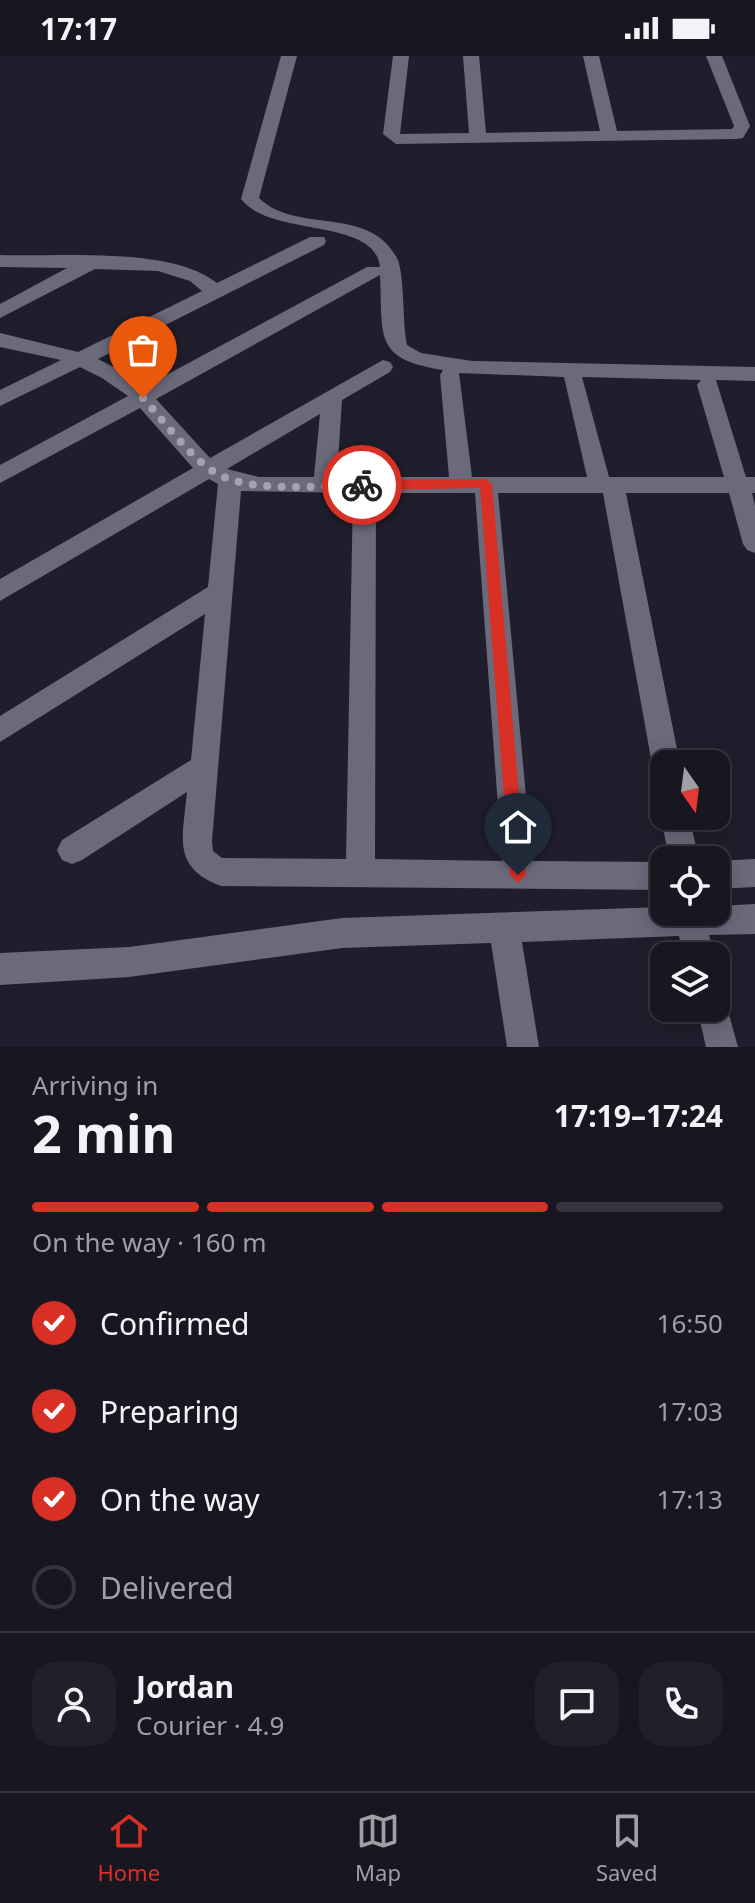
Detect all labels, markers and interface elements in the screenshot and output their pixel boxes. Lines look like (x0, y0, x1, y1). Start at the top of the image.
text: 17:17 (40, 8, 117, 49)
pin (109, 316, 177, 398)
icon: bag (121, 328, 165, 372)
courier (322, 445, 402, 525)
icon: bike (340, 463, 384, 507)
north arrow (650, 750, 730, 830)
map controls (650, 750, 730, 1022)
pin (484, 793, 552, 875)
icon: home (496, 805, 540, 849)
button: locate (650, 846, 730, 926)
button: layers (650, 942, 730, 1022)
text: Arriving in (32, 1067, 158, 1103)
text: 17:19–17:24 (554, 1095, 723, 1136)
text: 2 min (32, 1097, 175, 1168)
text: On the way · 160 m (32, 1224, 266, 1260)
icon: check (32, 1301, 76, 1345)
text: Confirmed (100, 1303, 250, 1344)
text: 16:50 (657, 1305, 723, 1341)
icon: check (32, 1389, 76, 1433)
text: Preparing (100, 1391, 239, 1432)
text: 17:03 (657, 1393, 723, 1429)
icon: check (32, 1477, 76, 1521)
text: On the way (100, 1479, 260, 1520)
text: 17:13 (657, 1481, 723, 1517)
text: Delivered (100, 1567, 234, 1608)
button: person (32, 1662, 116, 1746)
button: chat (535, 1662, 619, 1746)
button: phone (639, 1662, 723, 1746)
text: Jordan (136, 1666, 234, 1707)
text: Courier · 4.9 (136, 1707, 284, 1743)
tab: Home (98, 1809, 160, 1887)
tab: Map (355, 1809, 401, 1887)
tab: Saved (596, 1809, 657, 1887)

